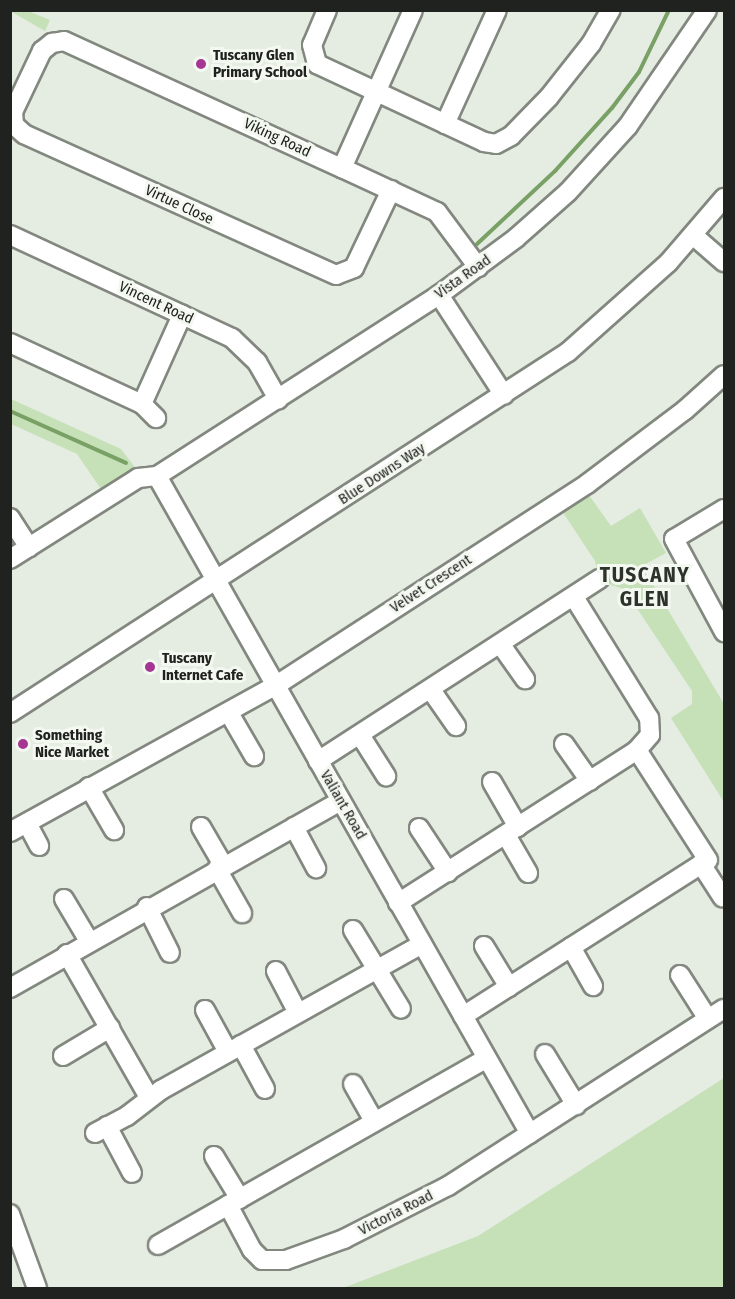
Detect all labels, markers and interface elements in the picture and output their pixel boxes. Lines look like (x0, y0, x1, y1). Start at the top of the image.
place label: Tuscany Glen Primary School (213, 46, 307, 81)
marker: Tuscany Glen Primary School (194, 57, 208, 71)
street label: Viking Road (241, 115, 313, 161)
street label: Virtue Close (142, 181, 216, 229)
street label: Vista Road (431, 251, 495, 303)
street label: Vincent Road (116, 278, 196, 328)
street label: Blue Downs Way (335, 439, 429, 509)
street label: Velvet Crescent (387, 551, 475, 617)
district label: TUSCANY GLEN (600, 562, 690, 612)
place label: Tuscany Internet Cafe (162, 649, 243, 684)
marker: Tuscany Internet Cafe (143, 660, 157, 674)
place label: Something Nice Market (35, 726, 109, 761)
marker: Something Nice Market (16, 737, 30, 751)
street label: Valiant Road (316, 767, 370, 843)
street label: Victoria Road (356, 1187, 436, 1239)

